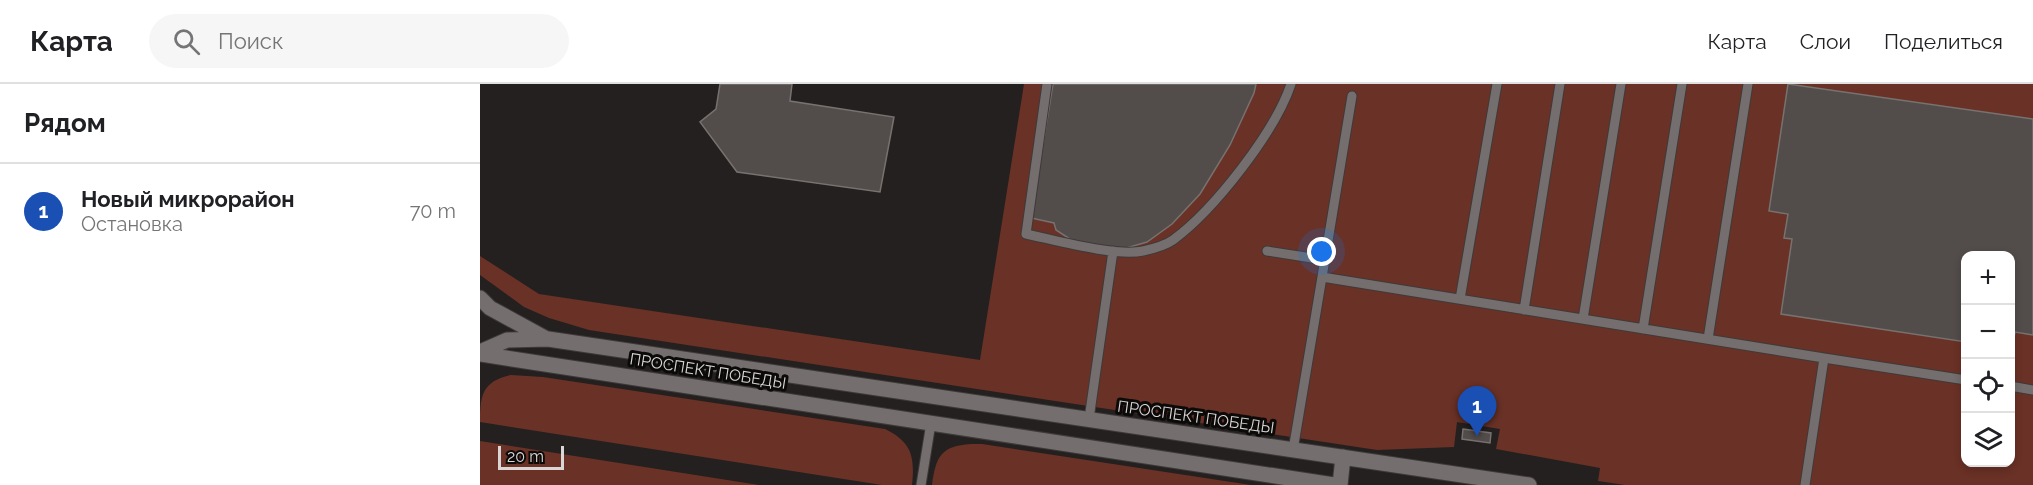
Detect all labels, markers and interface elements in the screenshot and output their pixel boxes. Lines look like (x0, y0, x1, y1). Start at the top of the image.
search box (149, 14, 569, 68)
text: Карта (30, 25, 113, 58)
icon: search (170, 25, 203, 58)
text: Поиск (218, 28, 283, 54)
text: Карта (1708, 29, 1767, 54)
text: Слои (1800, 29, 1851, 54)
text: Поделиться (1884, 29, 2003, 54)
text: Рядом (24, 108, 106, 138)
text: Новый микрорайон (81, 186, 295, 212)
text: 1 (39, 199, 48, 223)
text: 70 m (410, 199, 456, 223)
text: Остановка (81, 212, 183, 236)
your location (1307, 237, 1336, 266)
map controls (1961, 251, 2015, 467)
button: + (1961, 251, 2015, 305)
button: − (1961, 305, 2015, 359)
street label: ПРОСПЕКТ ПОБЕДЫ (628, 349, 788, 393)
button: locate (1961, 359, 2015, 413)
pin: 1 (1458, 386, 1496, 436)
street label: ПРОСПЕКТ ПОБЕДЫ (1116, 397, 1276, 437)
button: layers (1961, 413, 2015, 467)
scale bar (498, 443, 564, 470)
text: 20 m (507, 447, 544, 466)

